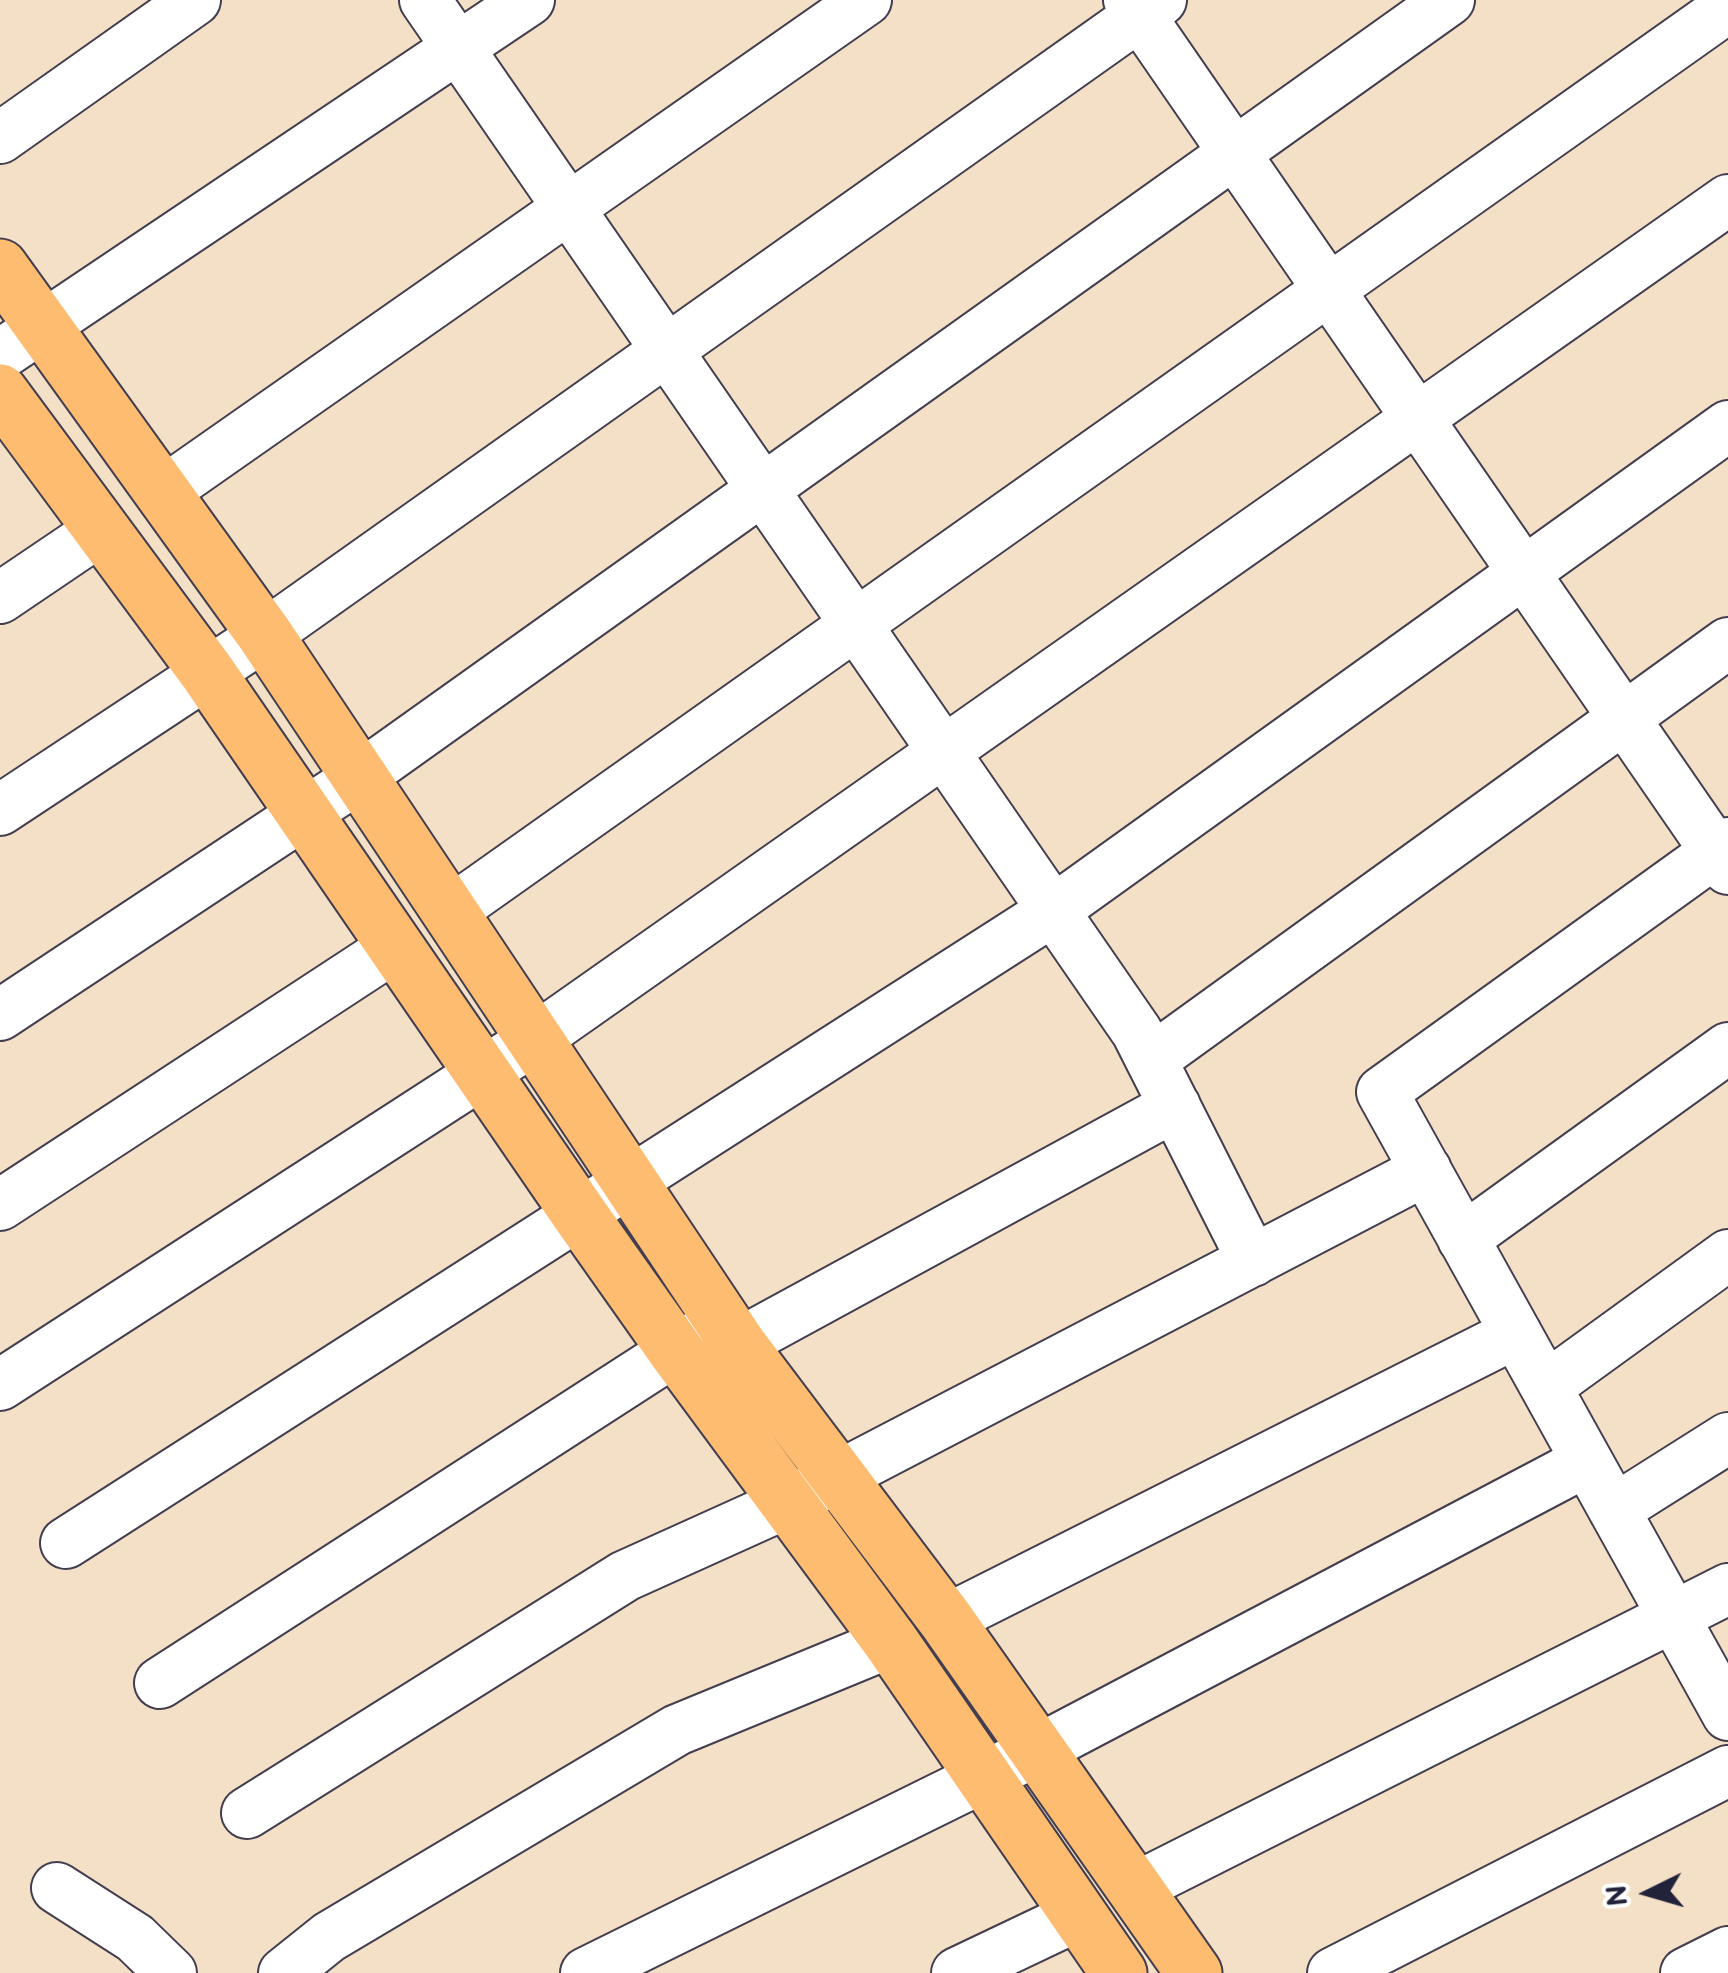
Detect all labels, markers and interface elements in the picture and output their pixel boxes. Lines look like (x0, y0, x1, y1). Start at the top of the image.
north arrow (1598, 1843, 1698, 1943)
text: N (1600, 1884, 1635, 1908)

